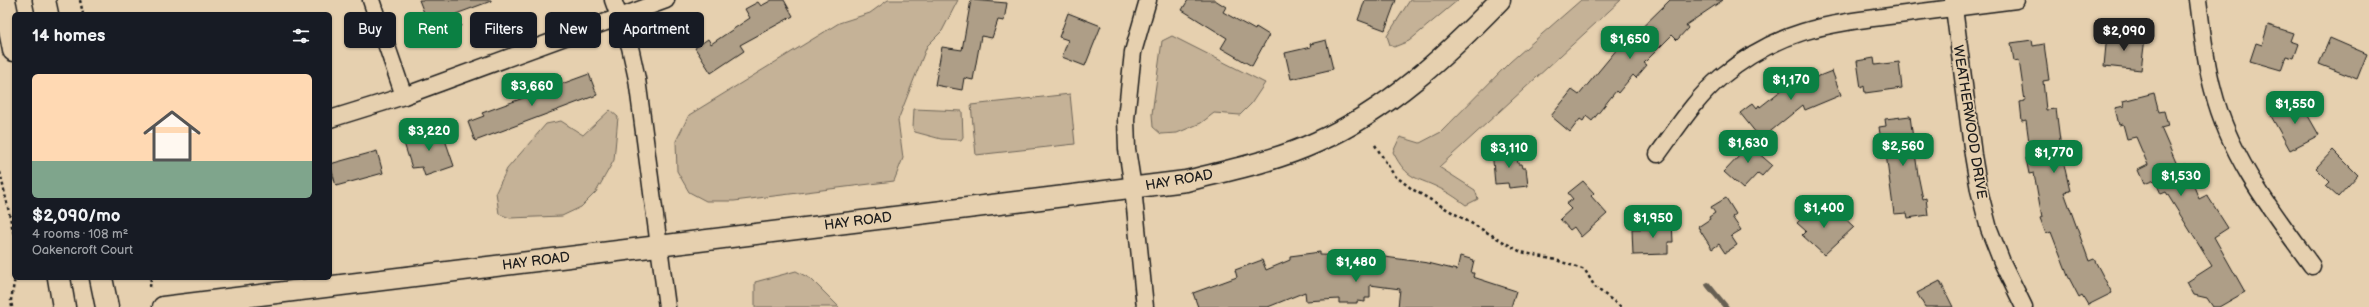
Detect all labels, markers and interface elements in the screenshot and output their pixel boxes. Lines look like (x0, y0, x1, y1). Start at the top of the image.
chip: Buy (344, 12, 396, 48)
chip: Rent (404, 12, 462, 48)
chip: Filters (470, 12, 537, 48)
chip: New (545, 12, 601, 48)
chip: Apartment (609, 12, 704, 48)
pin: $2,090 (2091, 18, 2157, 52)
text: $2,090 (2102, 23, 2146, 39)
icon: filters (290, 25, 312, 47)
text: 14 homes (32, 26, 105, 46)
pin: $1,650 (1597, 26, 1663, 60)
text: $1,650 (1610, 31, 1650, 47)
street label: WEATHERWOOD DRIVE (1949, 44, 1991, 200)
pin: $1,170 (1758, 67, 1824, 101)
text: $1,170 (1772, 72, 1810, 88)
pin: $3,660 (499, 73, 565, 107)
text: $3,660 (511, 78, 553, 94)
pin: $1,550 (2262, 91, 2328, 125)
text: $1,550 (2275, 96, 2315, 112)
icon: home (136, 100, 208, 172)
pin: $3,220 (396, 118, 462, 152)
text: $3,220 (408, 123, 450, 139)
pin: $1,630 (1715, 130, 1781, 164)
pin: $2,560 (1870, 133, 1936, 167)
pin: $3,110 (1476, 135, 1542, 169)
text: $1,630 (1728, 135, 1768, 151)
text: $2,560 (1882, 138, 1924, 154)
text: $3,110 (1490, 140, 1528, 156)
pin: $1,770 (2021, 140, 2087, 174)
text: $1,770 (2034, 145, 2074, 161)
pin: $1,530 (2148, 163, 2214, 197)
street label: HAY ROAD (1144, 166, 1214, 194)
text: $1,530 (2161, 168, 2201, 184)
pin: $1,400 (1791, 195, 1857, 229)
text: $1,400 (1804, 200, 1844, 216)
pin: $1,950 (1620, 205, 1686, 239)
text: $2,090/mo (32, 206, 120, 226)
street label: HAY ROAD (823, 208, 893, 234)
text: $1,950 (1633, 210, 1673, 226)
text: 4 rooms · 108 m² (32, 226, 128, 242)
text: Oakencroft Court (32, 242, 133, 258)
street label: HAY ROAD (501, 248, 571, 274)
pin: $1,480 (1323, 249, 1389, 283)
text: $1,480 (1336, 254, 1376, 270)

